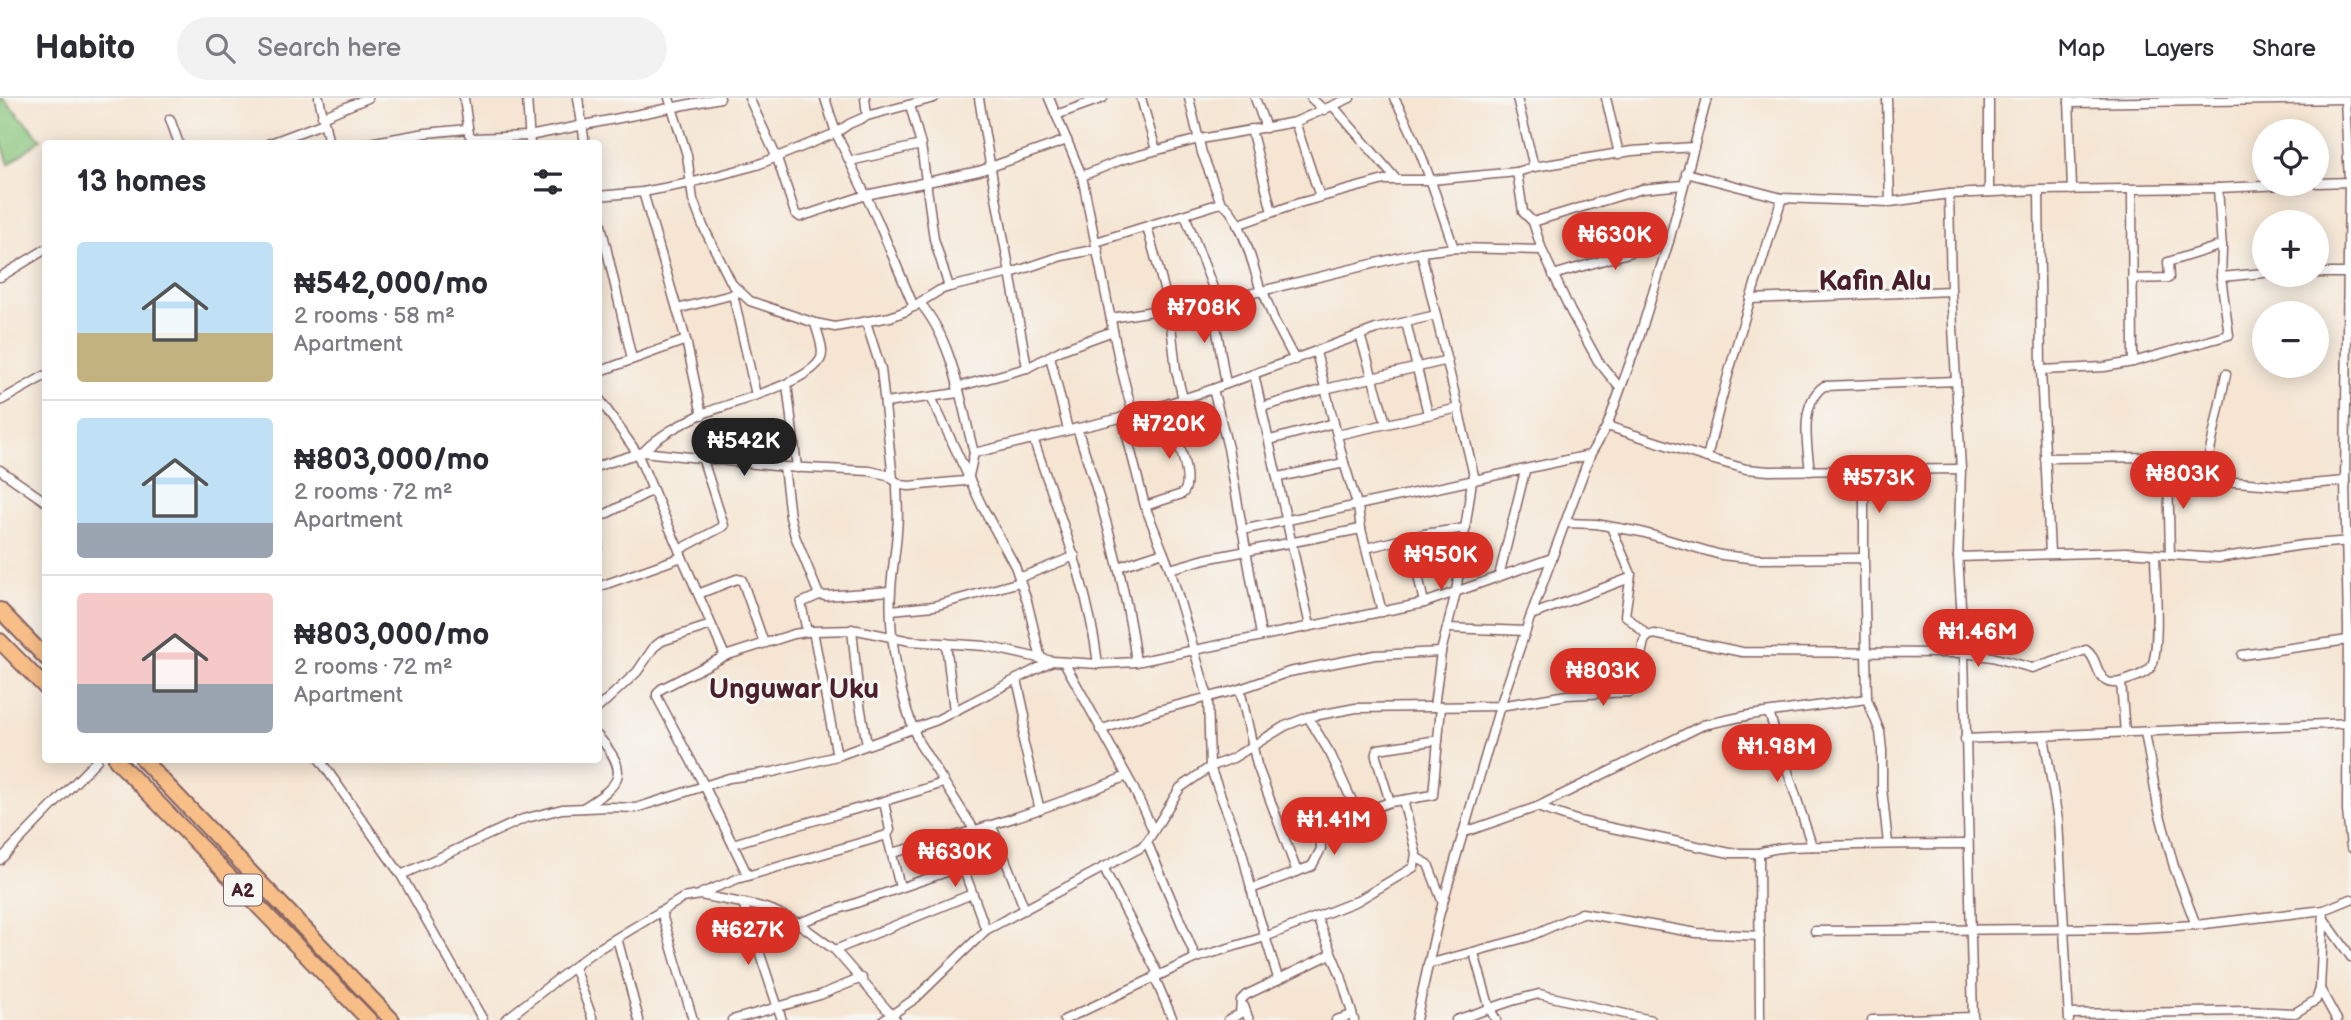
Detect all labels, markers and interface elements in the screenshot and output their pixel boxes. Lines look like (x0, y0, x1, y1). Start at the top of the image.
search box (177, 17, 667, 80)
text: Habito (35, 28, 135, 68)
icon: search (201, 29, 239, 67)
text: Search here (257, 33, 401, 64)
text: Map (2057, 34, 2105, 63)
text: Layers (2143, 34, 2214, 63)
text: Share (2252, 34, 2316, 63)
map controls (2252, 119, 2329, 378)
button: locate (2252, 119, 2329, 196)
icon: filters (529, 163, 567, 201)
text: 13 homes (77, 164, 206, 200)
button: + (2252, 210, 2329, 287)
pin: ₦630K (1566, 212, 1664, 272)
text: ₦630K (1578, 221, 1652, 249)
district label: Kafin Alu (1818, 265, 1932, 298)
text: ₦542,000/mo (294, 266, 488, 302)
icon: home (133, 270, 217, 354)
pin: ₦708K (1155, 286, 1253, 345)
text: ₦708K (1167, 294, 1241, 322)
button: − (2252, 301, 2329, 378)
text: 2 rooms · 58 m² (294, 302, 455, 330)
text: Apartment (294, 330, 403, 358)
pin: ₦720K (1120, 402, 1218, 461)
text: ₦720K (1133, 410, 1205, 438)
pin: ₦542K (695, 418, 793, 478)
text: ₦542K (708, 427, 780, 455)
text: ₦803,000/mo (294, 442, 489, 478)
icon: home (133, 446, 217, 530)
pin: ₦803K (2134, 452, 2232, 511)
pin: ₦573K (1830, 456, 1928, 515)
text: ₦803K (2146, 460, 2220, 488)
text: ₦573K (1843, 464, 1915, 492)
text: 2 rooms · 72 m² (294, 478, 453, 506)
text: Apartment (294, 506, 403, 534)
pin: ₦950K (1392, 532, 1490, 592)
text: ₦950K (1404, 541, 1478, 569)
pin: ₦1.46M (1921, 610, 2035, 669)
text: ₦803,000/mo (294, 617, 489, 653)
text: ₦1.46M (1939, 618, 2017, 646)
icon: home (133, 621, 217, 705)
pin: ₦803K (1554, 648, 1652, 708)
text: 2 rooms · 72 m² (294, 653, 453, 681)
text: ₦803K (1566, 657, 1640, 685)
district label: Unguwar Uku (709, 673, 879, 706)
text: Apartment (294, 681, 403, 709)
pin: ₦1.98M (1720, 724, 1834, 784)
text: ₦1.98M (1738, 733, 1816, 761)
pin: ₦1.41M (1277, 798, 1391, 857)
text: ₦1.41M (1297, 806, 1371, 834)
pin: ₦630K (906, 830, 1004, 889)
text: ₦630K (918, 838, 992, 866)
road number: A2 (224, 874, 262, 905)
pin: ₦627K (699, 908, 797, 967)
text: ₦627K (712, 916, 784, 944)

